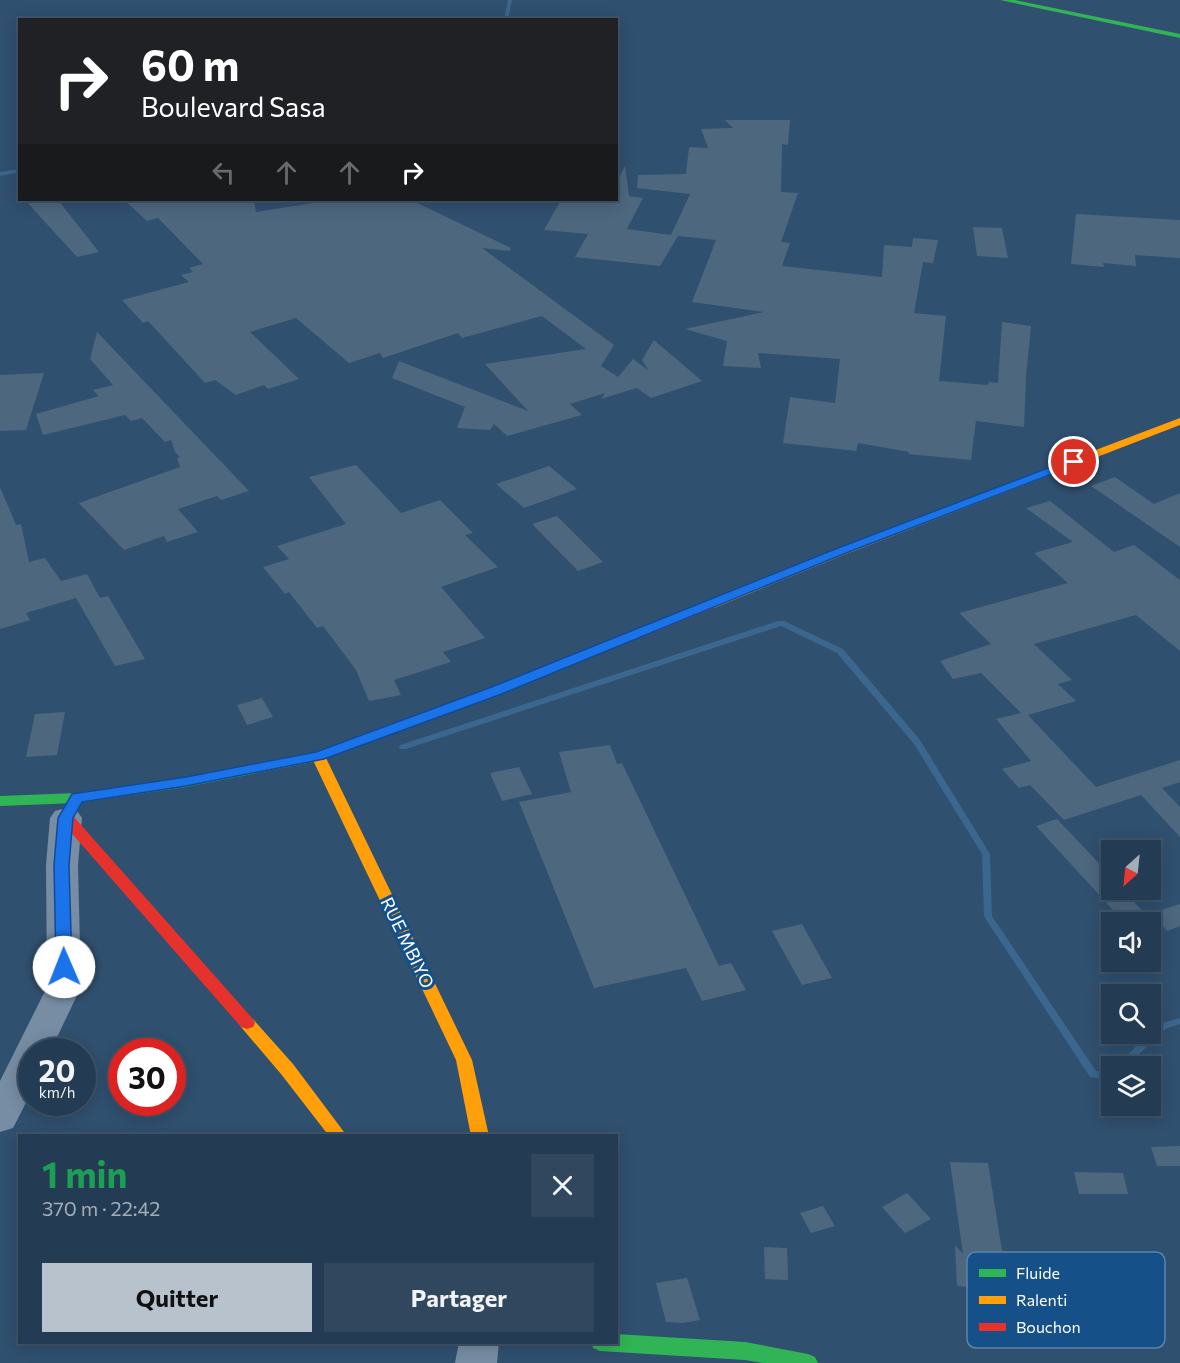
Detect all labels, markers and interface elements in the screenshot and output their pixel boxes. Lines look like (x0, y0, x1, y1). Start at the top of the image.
text: 60 m (141, 38, 240, 90)
icon: right (42, 42, 120, 120)
text: Boulevard Sasa (141, 90, 326, 123)
icon: left (207, 156, 240, 189)
icon: ahead (270, 156, 303, 189)
icon: ahead (333, 156, 366, 189)
icon: right (396, 156, 429, 189)
pin (1048, 436, 1099, 487)
icon: arrive (1057, 445, 1090, 478)
north arrow (1101, 840, 1161, 900)
map controls (1101, 840, 1161, 1116)
street label: RUE MBIYO (376, 893, 439, 992)
button: sound (1101, 912, 1161, 972)
position arrow (32, 935, 96, 999)
button: search (1101, 984, 1161, 1044)
speed limit sign: 30 (108, 1038, 186, 1116)
text: 20 (39, 1051, 75, 1088)
button: layers (1101, 1056, 1161, 1116)
text: km/h (39, 1083, 75, 1101)
text: 1 min (42, 1151, 127, 1195)
button: close (531, 1154, 594, 1217)
text: 370 m · 22:42 (42, 1196, 160, 1220)
legend (967, 1252, 1165, 1348)
button: Quitter (42, 1263, 312, 1332)
button: Partager (324, 1263, 594, 1332)
text: Fluide (1016, 1263, 1060, 1282)
text: Ralenti (1016, 1290, 1067, 1309)
text: Bouchon (1016, 1317, 1081, 1336)

